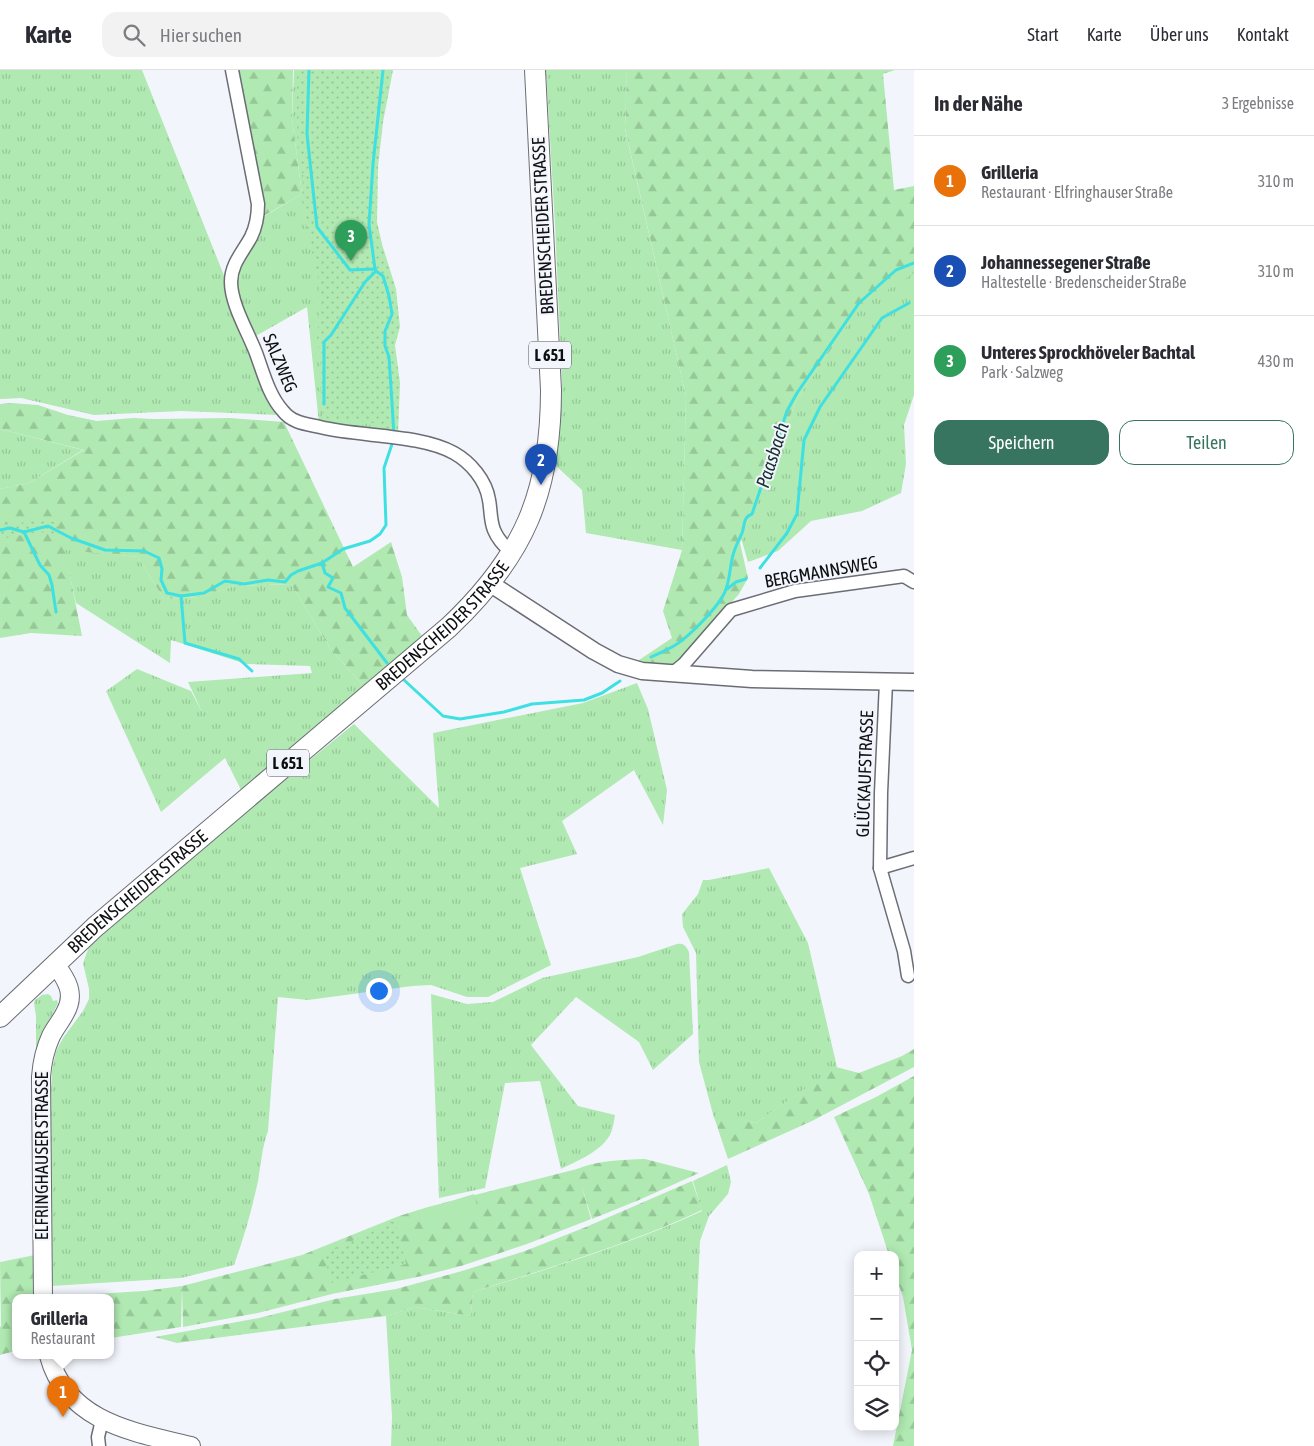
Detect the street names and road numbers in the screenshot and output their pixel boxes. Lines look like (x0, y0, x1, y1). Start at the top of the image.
street label: BREDENSCHEIDER STRASSE (527, 137, 558, 315)
street label: SALZWEG (259, 330, 302, 395)
road number: L 651 (529, 342, 571, 368)
street label: BERGMANNSWEG (763, 551, 879, 592)
street label: BREDENSCHEIDER STRASSE (371, 557, 513, 694)
street label: GLÜCKAUFSTRASSE (852, 710, 877, 838)
road number: L 651 (267, 750, 309, 776)
street label: BREDENSCHEIDER STRASSE (63, 825, 211, 957)
street label: ELFRINGHAUSER STRASSE (31, 1072, 52, 1240)

